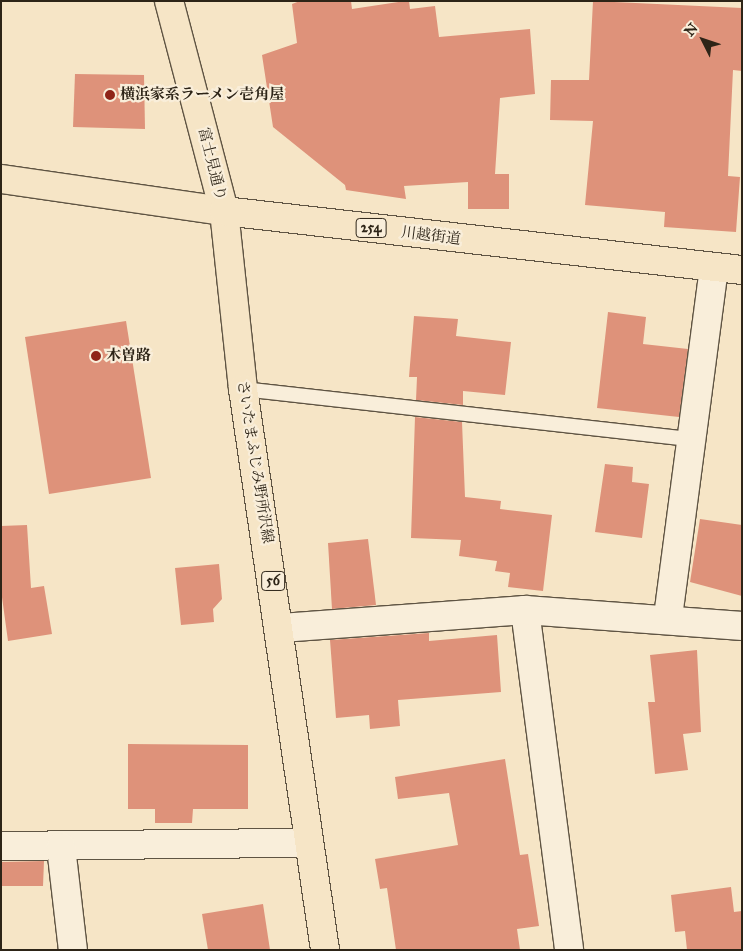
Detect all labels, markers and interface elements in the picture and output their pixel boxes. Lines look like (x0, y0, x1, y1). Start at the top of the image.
north arrow (678, 15, 728, 65)
text: N (681, 20, 702, 40)
place label: 横浜家系ラーメン壱角屋 (120, 86, 285, 104)
marker: 横浜家系ラーメン壱角屋 (104, 89, 116, 101)
street label: 富士見通り (194, 125, 230, 203)
road number: 254 (355, 217, 387, 240)
street label: 川越街道 (400, 223, 462, 249)
place label: 木曽路 (106, 347, 151, 365)
marker: 木曽路 (90, 350, 102, 362)
street label: さいたまふじみ野所沢線 (233, 379, 277, 545)
road number: 56 (260, 570, 286, 592)

